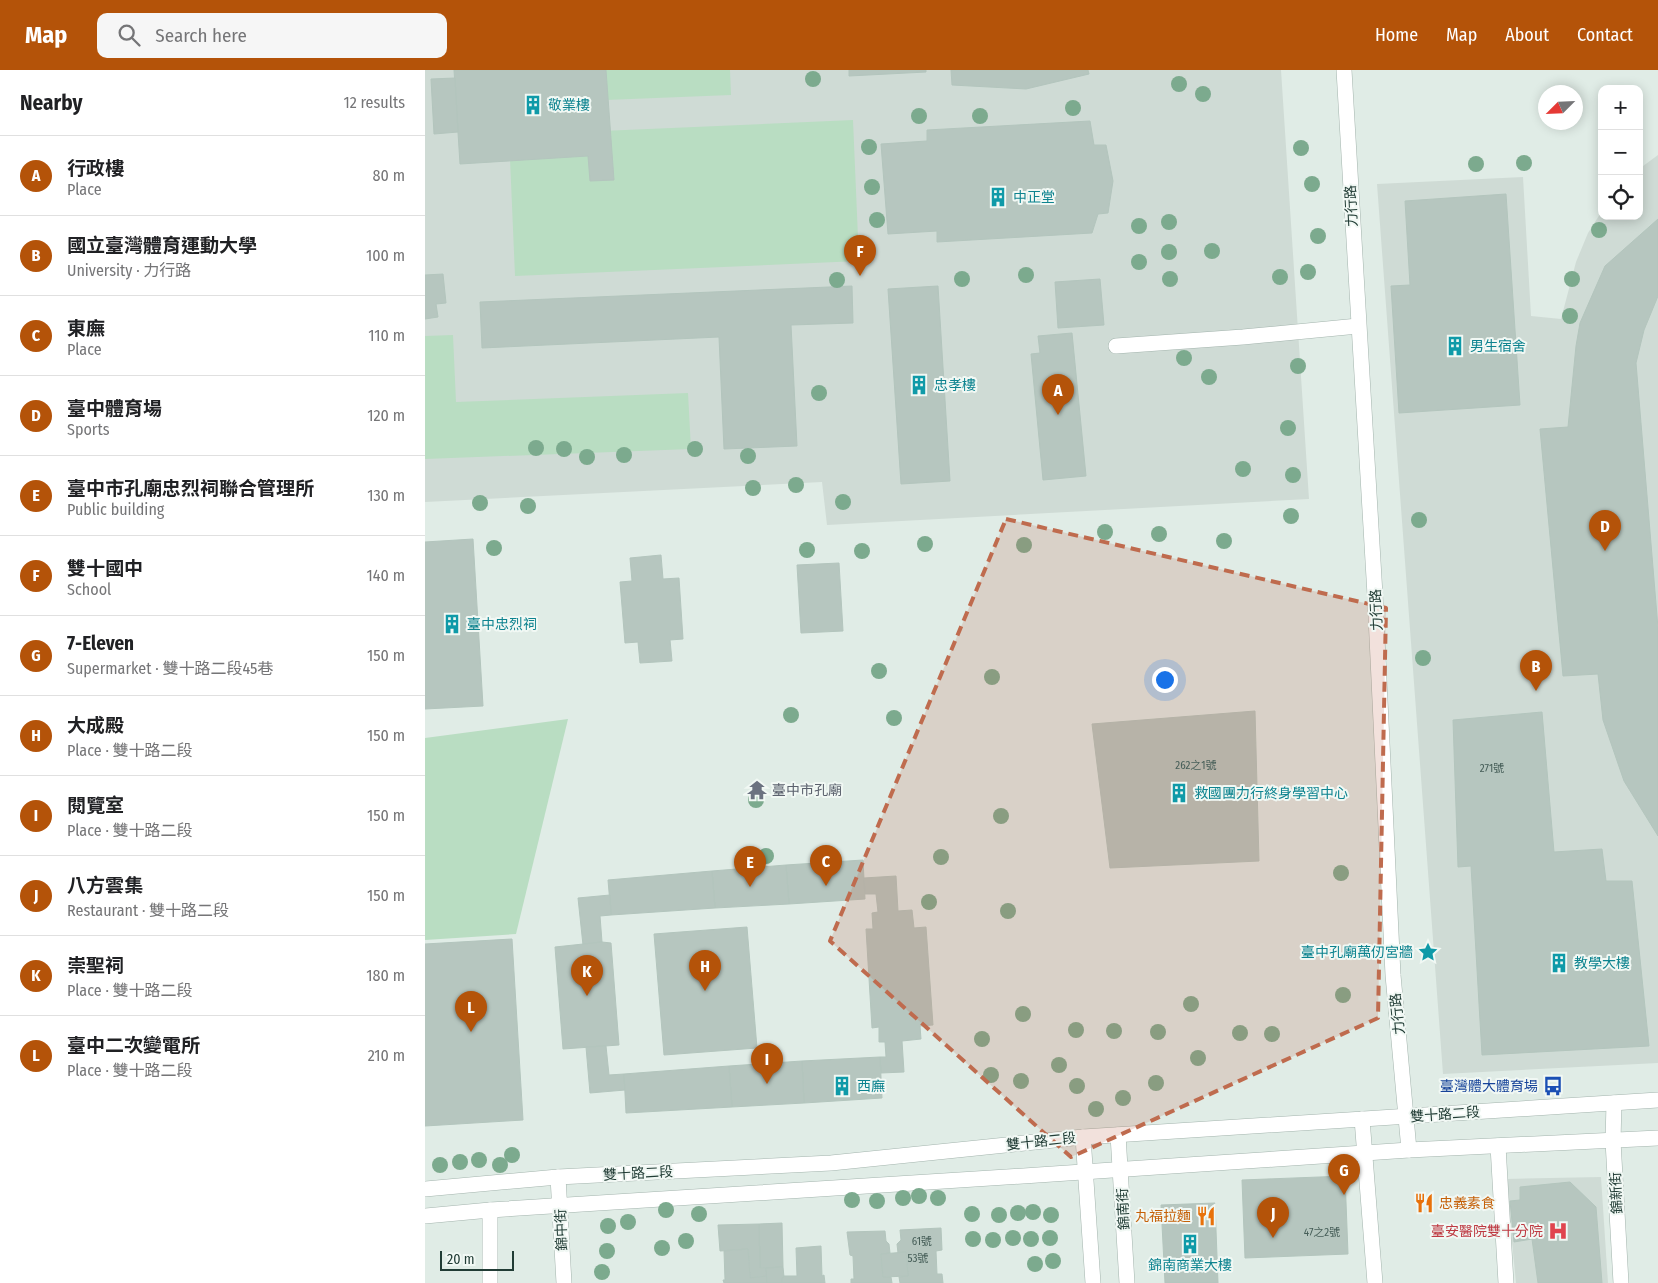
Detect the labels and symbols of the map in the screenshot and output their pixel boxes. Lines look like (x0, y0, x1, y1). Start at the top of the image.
north arrow (1538, 85, 1583, 130)
building icon: 敬業樓 (522, 94, 544, 116)
place label: 敬業樓 (548, 97, 590, 114)
street label: 力行路 (1342, 185, 1361, 227)
building icon: 中正堂 (987, 186, 1009, 208)
place label: 中正堂 (1013, 189, 1055, 206)
pin: F (844, 235, 876, 276)
building icon: 男生宿舍 (1444, 335, 1466, 357)
place label: 男生宿舍 (1470, 338, 1526, 355)
building icon: 忠孝樓 (908, 374, 930, 396)
pin: A (1042, 374, 1074, 415)
place label: 忠孝樓 (934, 377, 976, 394)
pin: D (1589, 510, 1621, 551)
street label: 力行路 (1367, 589, 1386, 631)
building icon: 臺中忠烈祠 (441, 613, 463, 635)
place label: 臺中忠烈祠 (467, 616, 537, 633)
pin: B (1520, 650, 1552, 691)
your location (1152, 667, 1178, 693)
house number: 262之1號 (1175, 759, 1217, 772)
house number: 271號 (1480, 762, 1504, 775)
temple icon: 臺中市孔廟 (746, 779, 768, 801)
place label: 臺中市孔廟 (772, 782, 842, 799)
building icon: 救國團力行終身學習中心 (1168, 782, 1190, 804)
place label: 救國團力行終身學習中心 (1194, 785, 1348, 802)
pin: C (810, 845, 842, 886)
pin: E (734, 846, 766, 887)
place icon: 臺中孔廟萬仞宮牆 (1417, 941, 1439, 963)
place label: 臺中孔廟萬仞宮牆 (1301, 944, 1413, 961)
pin: H (689, 950, 721, 991)
building icon: 教學大樓 (1548, 952, 1570, 974)
pin: K (571, 955, 603, 996)
place label: 教學大樓 (1574, 955, 1630, 972)
pin: L (455, 991, 487, 1032)
street label: 力行路 (1387, 992, 1408, 1036)
pin: I (751, 1043, 783, 1084)
building icon: 西廡 (831, 1075, 853, 1097)
bus stop icon: 臺灣體大體育場 (1542, 1075, 1564, 1097)
place label: 西廡 (857, 1078, 885, 1095)
place label: 臺灣體大體育場 (1440, 1078, 1538, 1095)
street label: 雙十路二段 (1410, 1104, 1481, 1125)
street label: 雙十路二段 (1005, 1129, 1077, 1154)
pin: G (1328, 1154, 1360, 1195)
street label: 雙十路二段 (603, 1163, 673, 1184)
street label: 錦新街 (1607, 1172, 1626, 1214)
street label: 錦南街 (1114, 1188, 1133, 1230)
restaurant icon: 忠義素食 (1413, 1192, 1435, 1214)
place label: 忠義素食 (1439, 1195, 1495, 1212)
pin: J (1257, 1197, 1289, 1238)
restaurant icon: 丸福拉麵 (1195, 1205, 1217, 1227)
place label: 丸福拉麵 (1135, 1208, 1191, 1225)
street label: 錦中街 (552, 1209, 571, 1251)
hospital icon: 臺安醫院雙十分院 (1547, 1220, 1569, 1242)
place label: 臺安醫院雙十分院 (1431, 1223, 1543, 1240)
house number: 47之2號 (1304, 1226, 1340, 1239)
building icon: 錦南商業大樓 (1179, 1233, 1201, 1255)
house number: 61號 (912, 1235, 932, 1248)
scale bar (440, 1248, 514, 1271)
house number: 53號 (908, 1252, 928, 1265)
place label: 錦南商業大樓 (1148, 1257, 1232, 1274)

